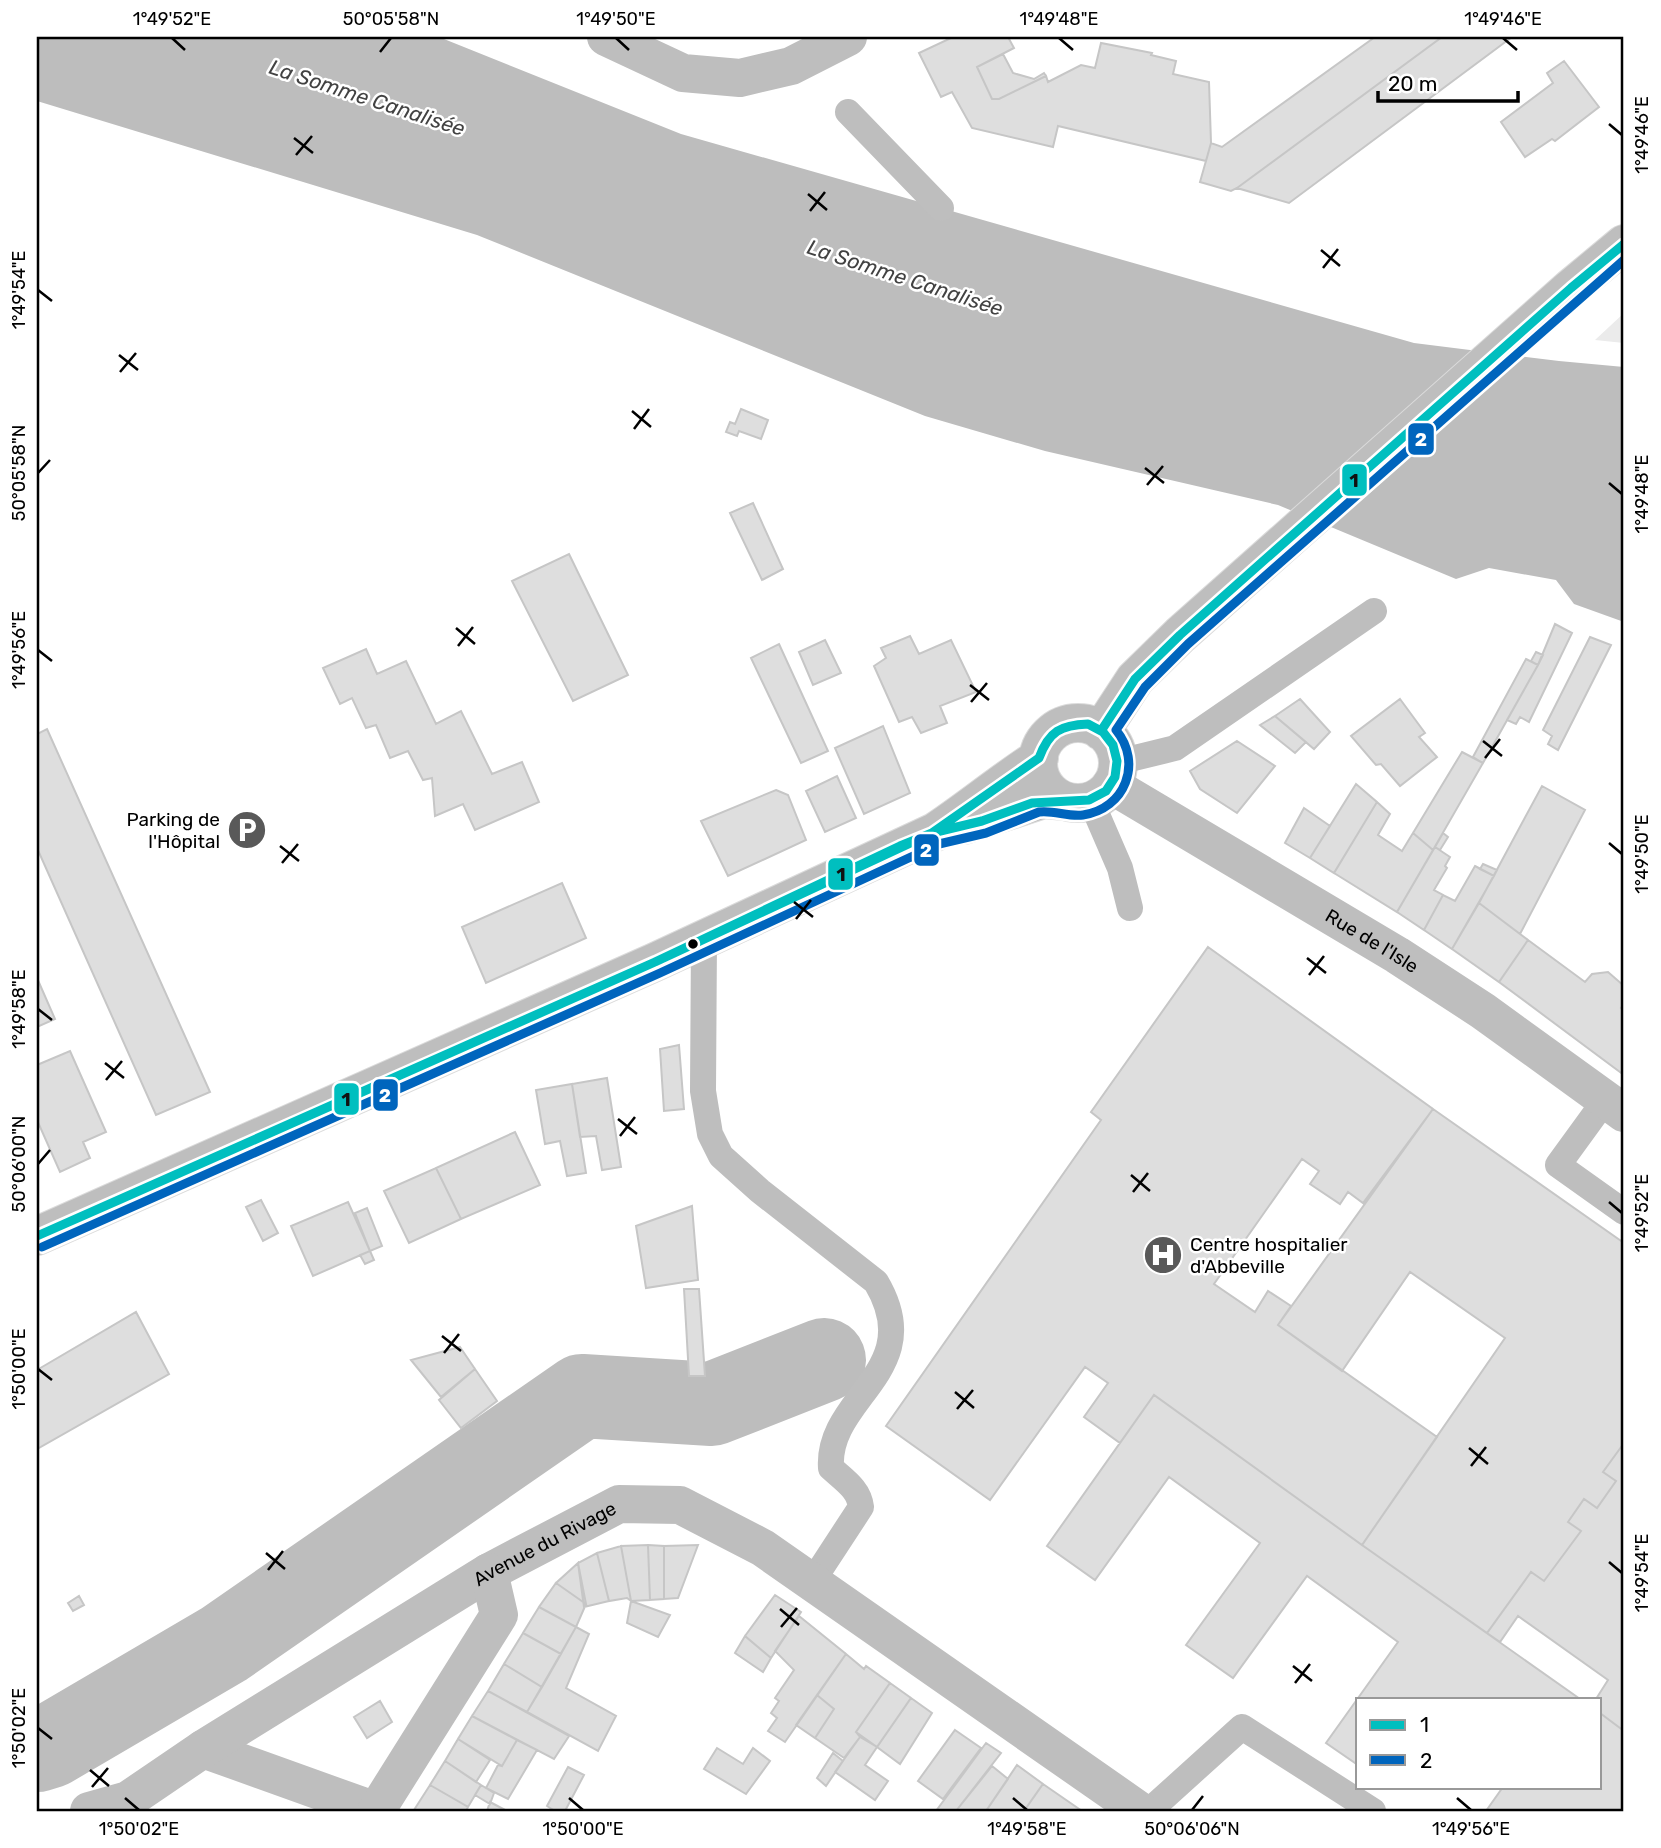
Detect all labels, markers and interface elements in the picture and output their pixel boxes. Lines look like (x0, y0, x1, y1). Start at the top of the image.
text: 1°49'52"E (133, 8, 211, 30)
text: 50°05'58"N (343, 8, 439, 30)
text: 1°49'50"E (576, 8, 656, 30)
text: 1°49'48"E (1020, 8, 1098, 30)
text: 1°49'46"E (1464, 8, 1542, 30)
water label: La Somme Canalisée (266, 54, 468, 141)
scale bar (1378, 60, 1518, 104)
text: 20 m (1388, 71, 1437, 96)
text: 1°49'46"E (1631, 96, 1653, 174)
water label: La Somme Canalisée (804, 234, 1006, 321)
text: 1°49'54"E (8, 251, 30, 329)
line badge: 2 (1407, 422, 1435, 456)
text: 50°05'58"N (8, 425, 30, 521)
text: 2 (1415, 428, 1427, 451)
text: 1°49'48"E (1631, 455, 1653, 533)
line badge: 1 (1341, 463, 1368, 497)
text: 1 (1349, 469, 1359, 492)
text: 1°49'56"E (8, 611, 30, 689)
place label: Parking de l'Hôpital (126, 808, 220, 853)
parking icon: Parking de l'Hôpital (226, 809, 268, 851)
text: 1°49'50"E (1631, 814, 1653, 894)
line badge: 2 (913, 833, 940, 867)
text: 2 (920, 839, 932, 862)
line badge: 1 (827, 857, 854, 891)
text: 1 (836, 863, 846, 886)
street label: Rue de l'Isle (1321, 904, 1423, 978)
unlabelled marker (686, 937, 700, 951)
text: 1°49'58"E (8, 969, 30, 1049)
line badge: 2 (372, 1078, 399, 1112)
line badge: 1 (333, 1082, 360, 1116)
text: 2 (379, 1084, 391, 1107)
text: 1 (341, 1088, 351, 1111)
text: 50°06'00"N (8, 1116, 30, 1212)
text: 1°49'52"E (1631, 1174, 1653, 1252)
place label: Centre hospitalier d'Abbeville (1190, 1233, 1348, 1278)
hospital icon: Centre hospitalier d'Abbeville (1142, 1234, 1184, 1276)
text: 1°50'00"E (8, 1328, 30, 1410)
street label: Avenue du Rivage (469, 1497, 620, 1591)
text: 1°49'54"E (1631, 1534, 1653, 1612)
text: 1°50'02"E (8, 1688, 30, 1768)
legend (1356, 1698, 1602, 1788)
text: 1 (1420, 1712, 1429, 1737)
text: 2 (1420, 1748, 1432, 1773)
text: 1°50'02"E (99, 1818, 179, 1840)
text: 1°50'00"E (542, 1818, 624, 1840)
text: 1°49'58"E (987, 1818, 1067, 1840)
text: 50°06'06"N (1144, 1818, 1240, 1840)
text: 1°49'56"E (1432, 1818, 1510, 1840)

